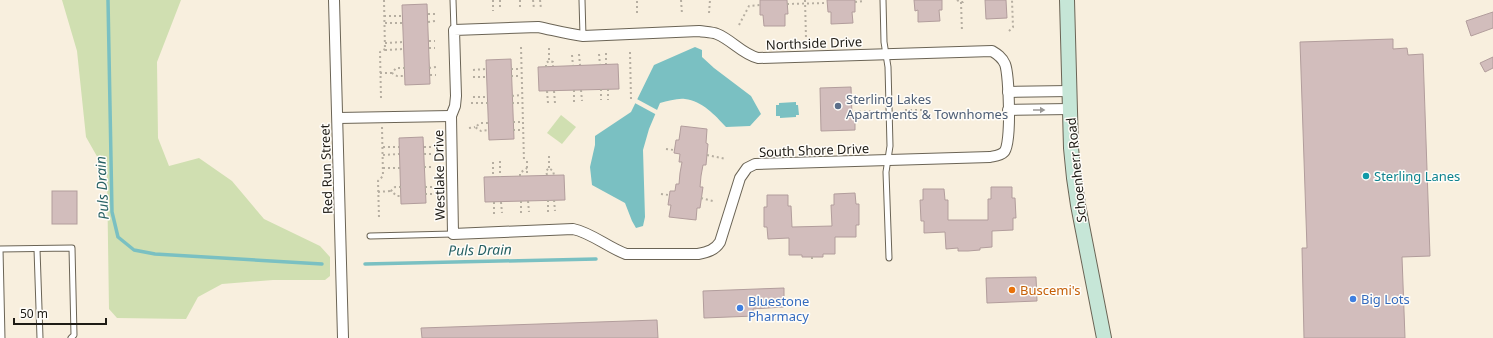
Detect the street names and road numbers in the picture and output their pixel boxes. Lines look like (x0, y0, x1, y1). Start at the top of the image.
street label: Northside Drive (766, 32, 862, 54)
street label: Schoenherr Road (1062, 117, 1090, 223)
street label: Red Run Street (315, 123, 337, 215)
street label: Westlake Drive (429, 130, 449, 220)
street label: South Shore Drive (759, 139, 869, 161)

